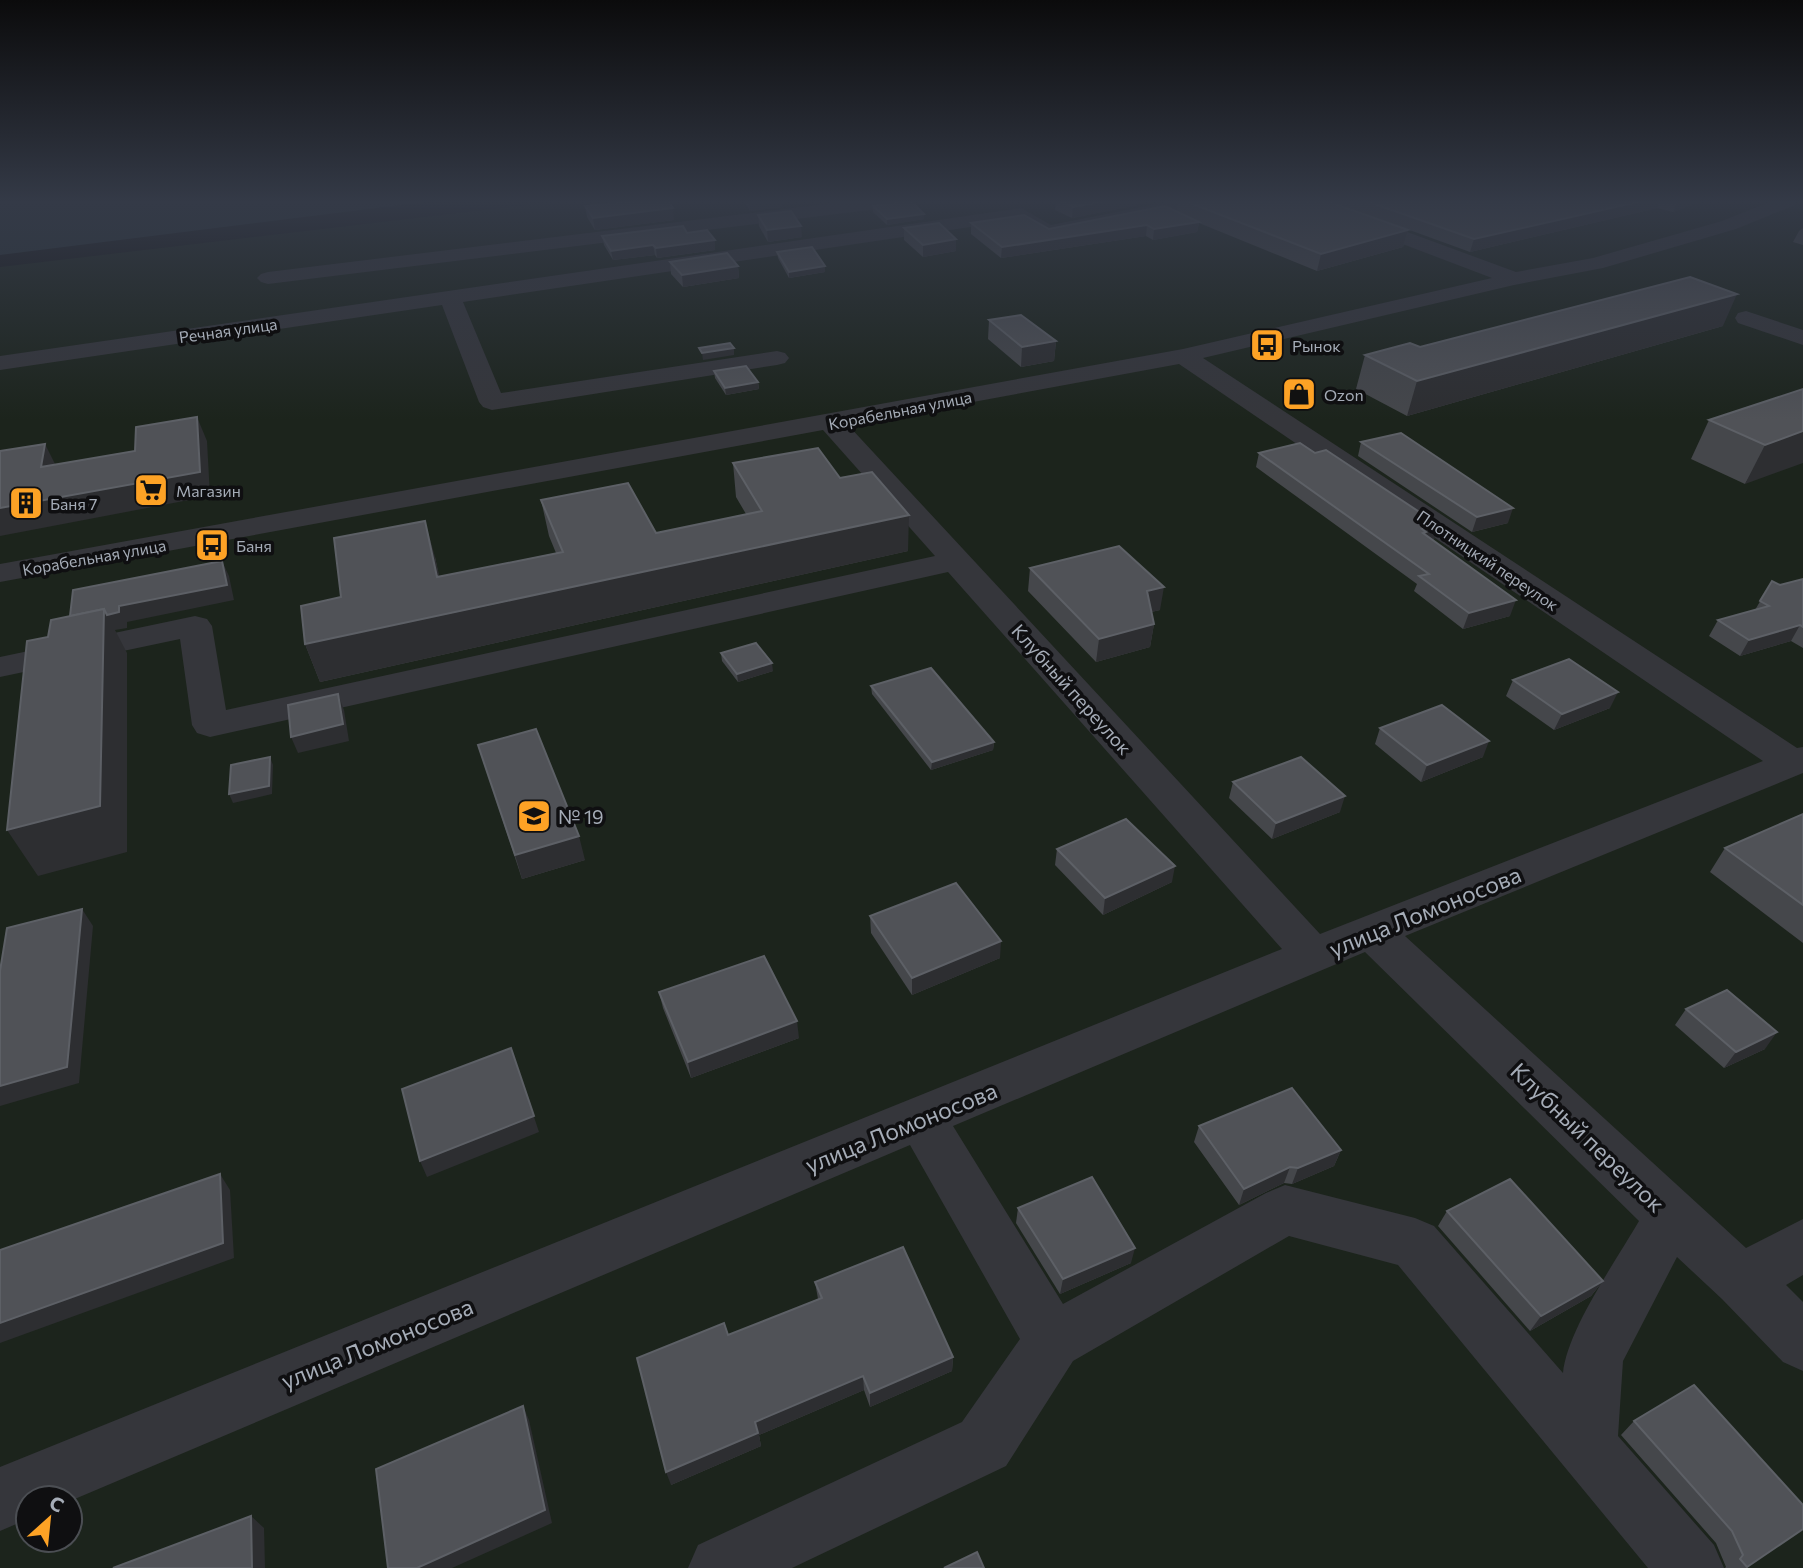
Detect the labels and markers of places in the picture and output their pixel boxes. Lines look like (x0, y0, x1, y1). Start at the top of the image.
bus stop icon: Рынок (1248, 326, 1286, 364)
place label: Рынок (1292, 336, 1341, 355)
shop icon: Ozon (1280, 375, 1318, 413)
place label: Ozon (1324, 385, 1364, 404)
supermarket icon: Магазин (132, 471, 170, 509)
place label: Магазин (176, 481, 241, 500)
building icon: Баня 7 (7, 484, 45, 522)
place label: Баня 7 (50, 494, 97, 513)
bus stop icon: Баня (193, 526, 231, 564)
place label: Баня (236, 536, 272, 555)
school or university icon: № 19 (515, 797, 553, 835)
place label: № 19 (558, 805, 604, 828)

